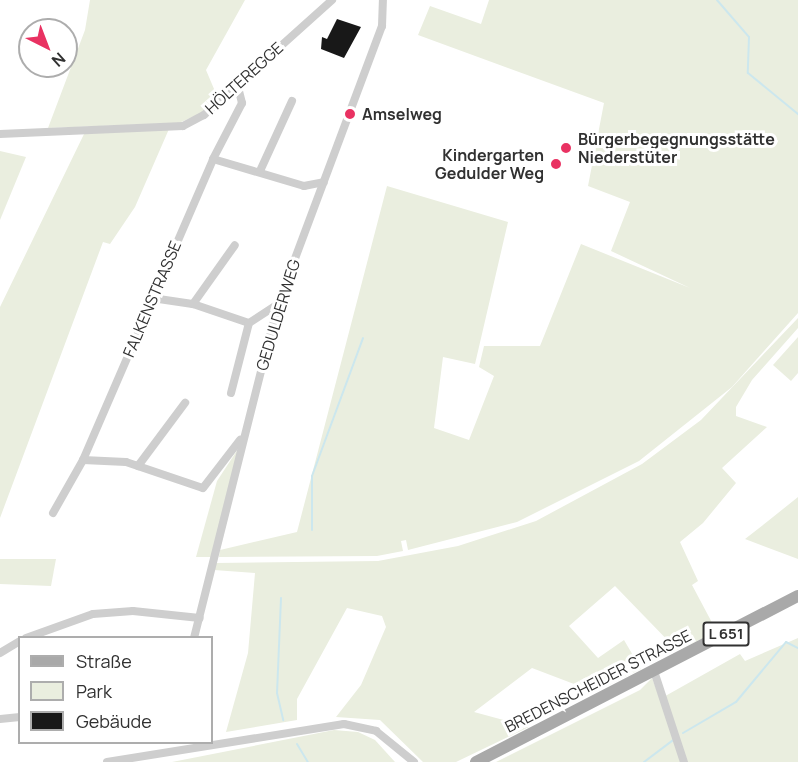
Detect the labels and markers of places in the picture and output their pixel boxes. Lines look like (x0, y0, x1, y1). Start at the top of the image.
place label: Amselweg (362, 104, 442, 124)
marker: Amselweg (343, 107, 357, 121)
place label: Bürgerbegegnungsstätte Niederstüter (578, 129, 775, 167)
marker: Bürgerbegegnungsstätte Niederstüter (559, 141, 573, 155)
place label: Kindergarten Gedulder Weg (435, 145, 544, 183)
marker: Kindergarten Gedulder Weg (549, 157, 563, 171)

